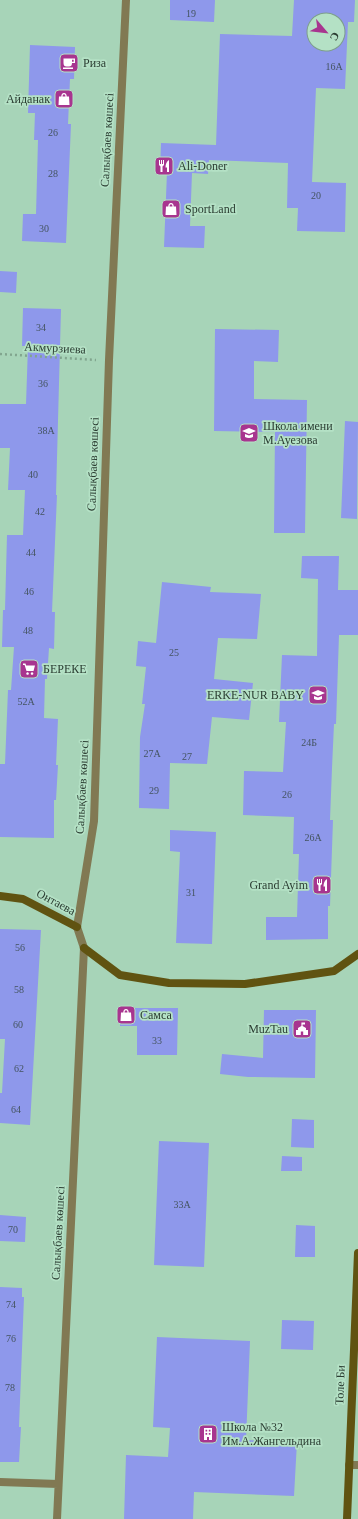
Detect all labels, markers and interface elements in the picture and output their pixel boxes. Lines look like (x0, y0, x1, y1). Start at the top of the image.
house number: 19 (186, 8, 196, 19)
north arrow (306, 12, 346, 52)
text: С (328, 30, 342, 43)
cafe icon: Риза (58, 52, 80, 74)
place label: Риза (83, 56, 107, 70)
house number: 16А (325, 61, 343, 72)
shop icon: Айданак (53, 88, 75, 110)
place label: Айданак (6, 92, 50, 106)
street label: Салықбаев көшесі (98, 92, 116, 187)
house number: 26 (48, 127, 58, 138)
restaurant icon: Ali-Doner (153, 155, 175, 177)
place label: Ali-Doner (178, 159, 227, 173)
house number: 28 (48, 168, 58, 179)
house number: 20 (311, 190, 321, 201)
shop icon: SportLand (160, 198, 182, 220)
place label: SportLand (185, 202, 236, 216)
house number: 30 (39, 223, 49, 234)
house number: 34 (36, 322, 46, 333)
street label: Акмурзиева (24, 339, 87, 357)
house number: 36 (38, 378, 48, 389)
street label: Салықбаев көшесі (84, 416, 102, 511)
place label: Школа имени М.Ауезова (263, 419, 333, 447)
school or university icon: Школа имени М.Ауезова (238, 422, 260, 444)
house number: 38А (37, 425, 55, 436)
house number: 40 (28, 469, 38, 480)
house number: 42 (35, 506, 45, 517)
house number: 44 (26, 547, 36, 558)
house number: 46 (24, 586, 34, 597)
house number: 48 (23, 625, 33, 636)
house number: 25 (169, 647, 179, 658)
supermarket icon: БЕРЕКЕ (18, 658, 40, 680)
place label: БЕРЕКЕ (43, 662, 87, 676)
school or university icon: ERKE-NUR BABY (307, 684, 329, 706)
place label: ERKE-NUR BABY (207, 688, 304, 702)
house number: 52А (17, 696, 35, 707)
house number: 24Б (301, 737, 317, 748)
street label: Салықбаев көшесі (73, 739, 91, 834)
house number: 27А (143, 748, 161, 759)
house number: 27 (182, 751, 192, 762)
house number: 29 (149, 785, 159, 796)
house number: 26 (282, 789, 292, 800)
house number: 26А (304, 832, 322, 843)
restaurant icon: Grand Ayim (311, 874, 333, 896)
place label: Grand Ayim (249, 878, 309, 892)
street label: Онтаева (34, 886, 78, 918)
house number: 31 (186, 887, 196, 898)
house number: 56 (15, 942, 25, 953)
house number: 58 (14, 984, 24, 995)
shop icon: Самса (115, 1004, 137, 1026)
place label: Самса (140, 1008, 172, 1022)
public building icon: MuzTau (291, 1018, 313, 1040)
house number: 60 (13, 1019, 23, 1030)
place label: MuzTau (248, 1022, 288, 1036)
house number: 33 (152, 1035, 162, 1046)
house number: 62 (14, 1063, 24, 1074)
house number: 64 (11, 1104, 21, 1115)
street label: Салықбаев көшесі (49, 1185, 67, 1280)
house number: 33А (173, 1199, 191, 1210)
house number: 70 (8, 1224, 18, 1235)
house number: 74 (6, 1299, 16, 1310)
house number: 76 (6, 1333, 16, 1344)
street label: Толе Би (332, 1364, 348, 1405)
house number: 78 (5, 1382, 15, 1393)
place label: Школа №32 Им.А.Жангельдина (222, 1420, 322, 1448)
building icon: Школа №32 Им.А.Жангельдина (197, 1423, 219, 1445)

